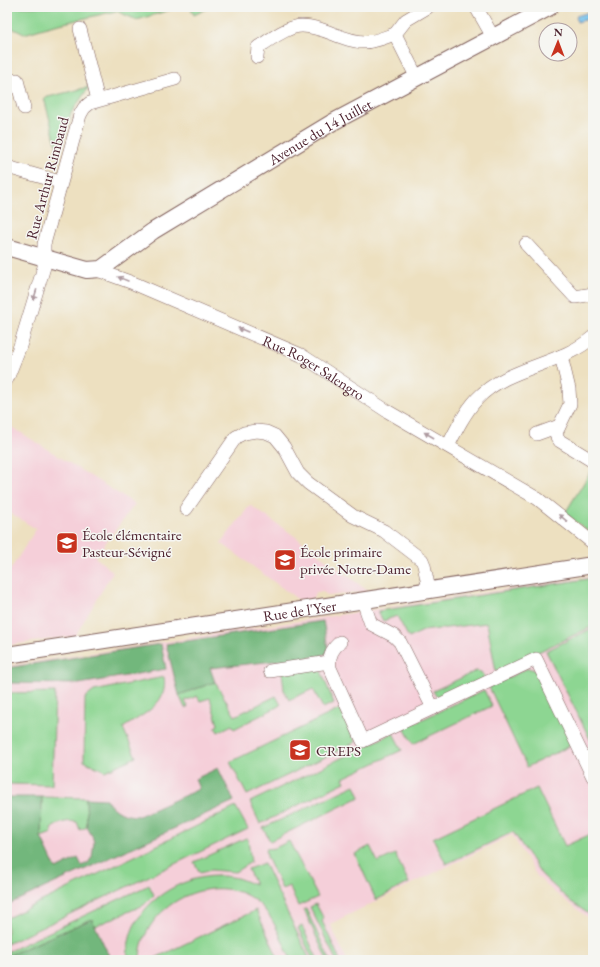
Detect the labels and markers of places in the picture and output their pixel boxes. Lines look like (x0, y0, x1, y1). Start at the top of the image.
place label: École élémentaire Pasteur-Sévigné (82, 525, 182, 561)
school or university icon: École élémentaire Pasteur-Sévigné (54, 530, 80, 556)
place label: École primaire privée Notre-Dame (300, 542, 411, 578)
school or university icon: École primaire privée Notre-Dame (272, 547, 298, 573)
school or university icon: CREPS (287, 737, 313, 763)
place label: CREPS (316, 741, 361, 760)

